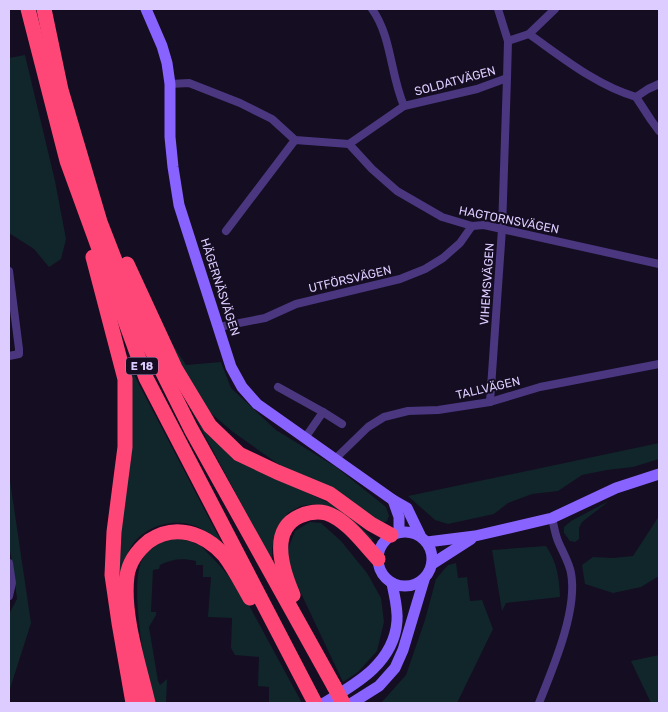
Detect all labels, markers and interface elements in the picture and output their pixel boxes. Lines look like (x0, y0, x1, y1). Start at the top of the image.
street label: SOLDATVÄGEN (413, 63, 497, 99)
street label: HAGTORNSVÄGEN (458, 203, 560, 237)
street label: HÄGERNÄSVÄGEN (198, 236, 242, 338)
street label: VIHEMSVÄGEN (477, 242, 497, 326)
street label: UTFÖRSVÄGEN (307, 263, 393, 295)
road number: E 18 (126, 358, 158, 374)
street label: TALLVÄGEN (455, 374, 521, 402)

